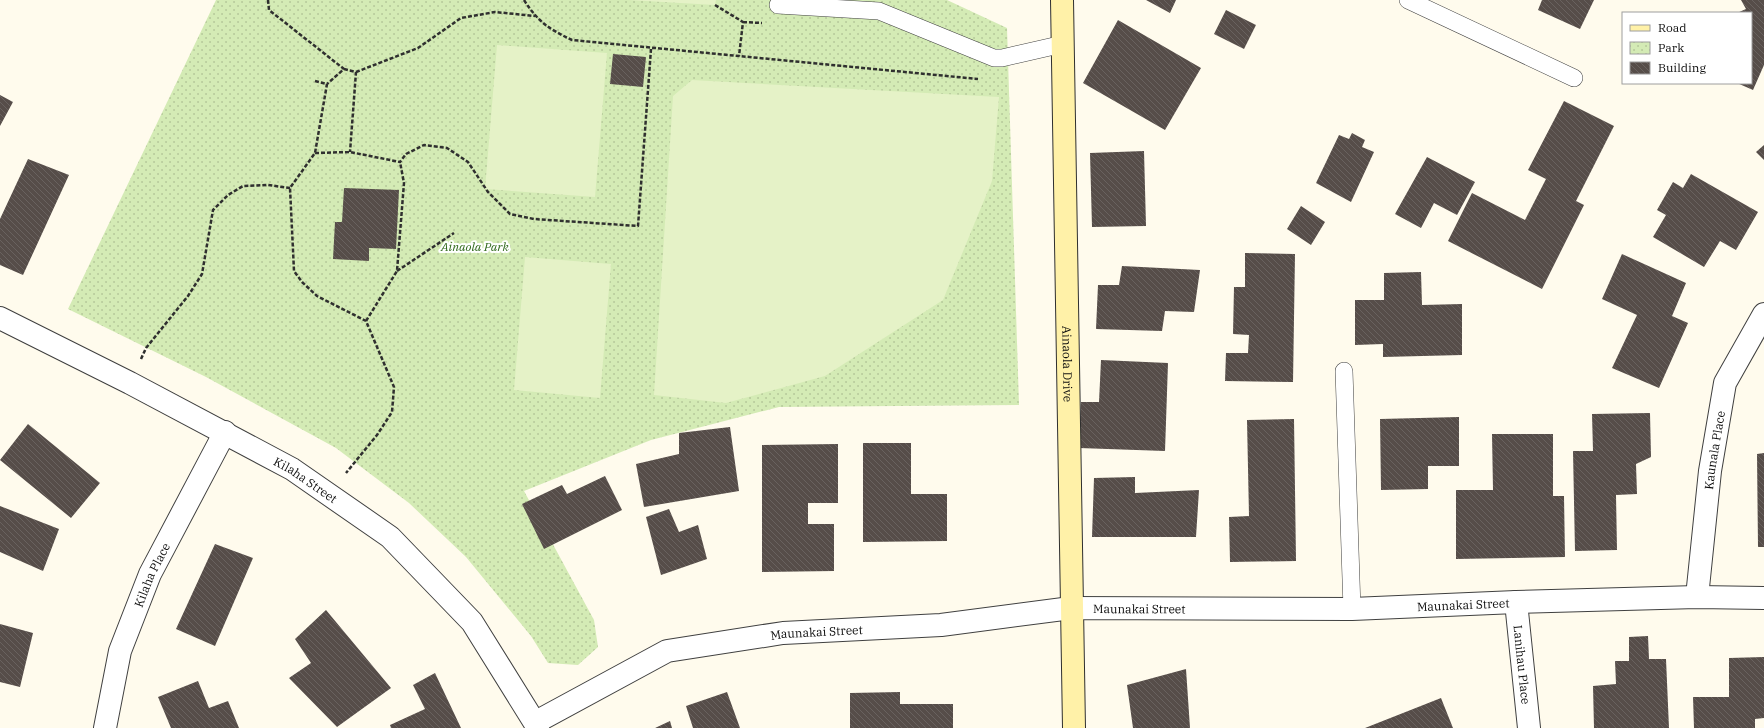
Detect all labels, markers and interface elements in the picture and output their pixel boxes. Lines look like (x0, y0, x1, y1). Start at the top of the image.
legend (1622, 12, 1752, 84)
text: Road (1658, 20, 1687, 35)
text: Park (1658, 40, 1684, 55)
text: Building (1658, 60, 1706, 75)
park label: Ainaola Park (440, 239, 510, 254)
street label: Ainaola Drive (1060, 326, 1076, 402)
street label: Kaunala Place (1701, 409, 1728, 490)
street label: Kilaha Street (271, 453, 340, 506)
street label: Kilaha Place (130, 540, 173, 609)
street label: Maunakai Street (1417, 595, 1510, 614)
street label: Maunakai Street (1093, 601, 1186, 616)
street label: Maunakai Street (769, 621, 863, 642)
street label: Lanihau Place (1511, 624, 1534, 705)

